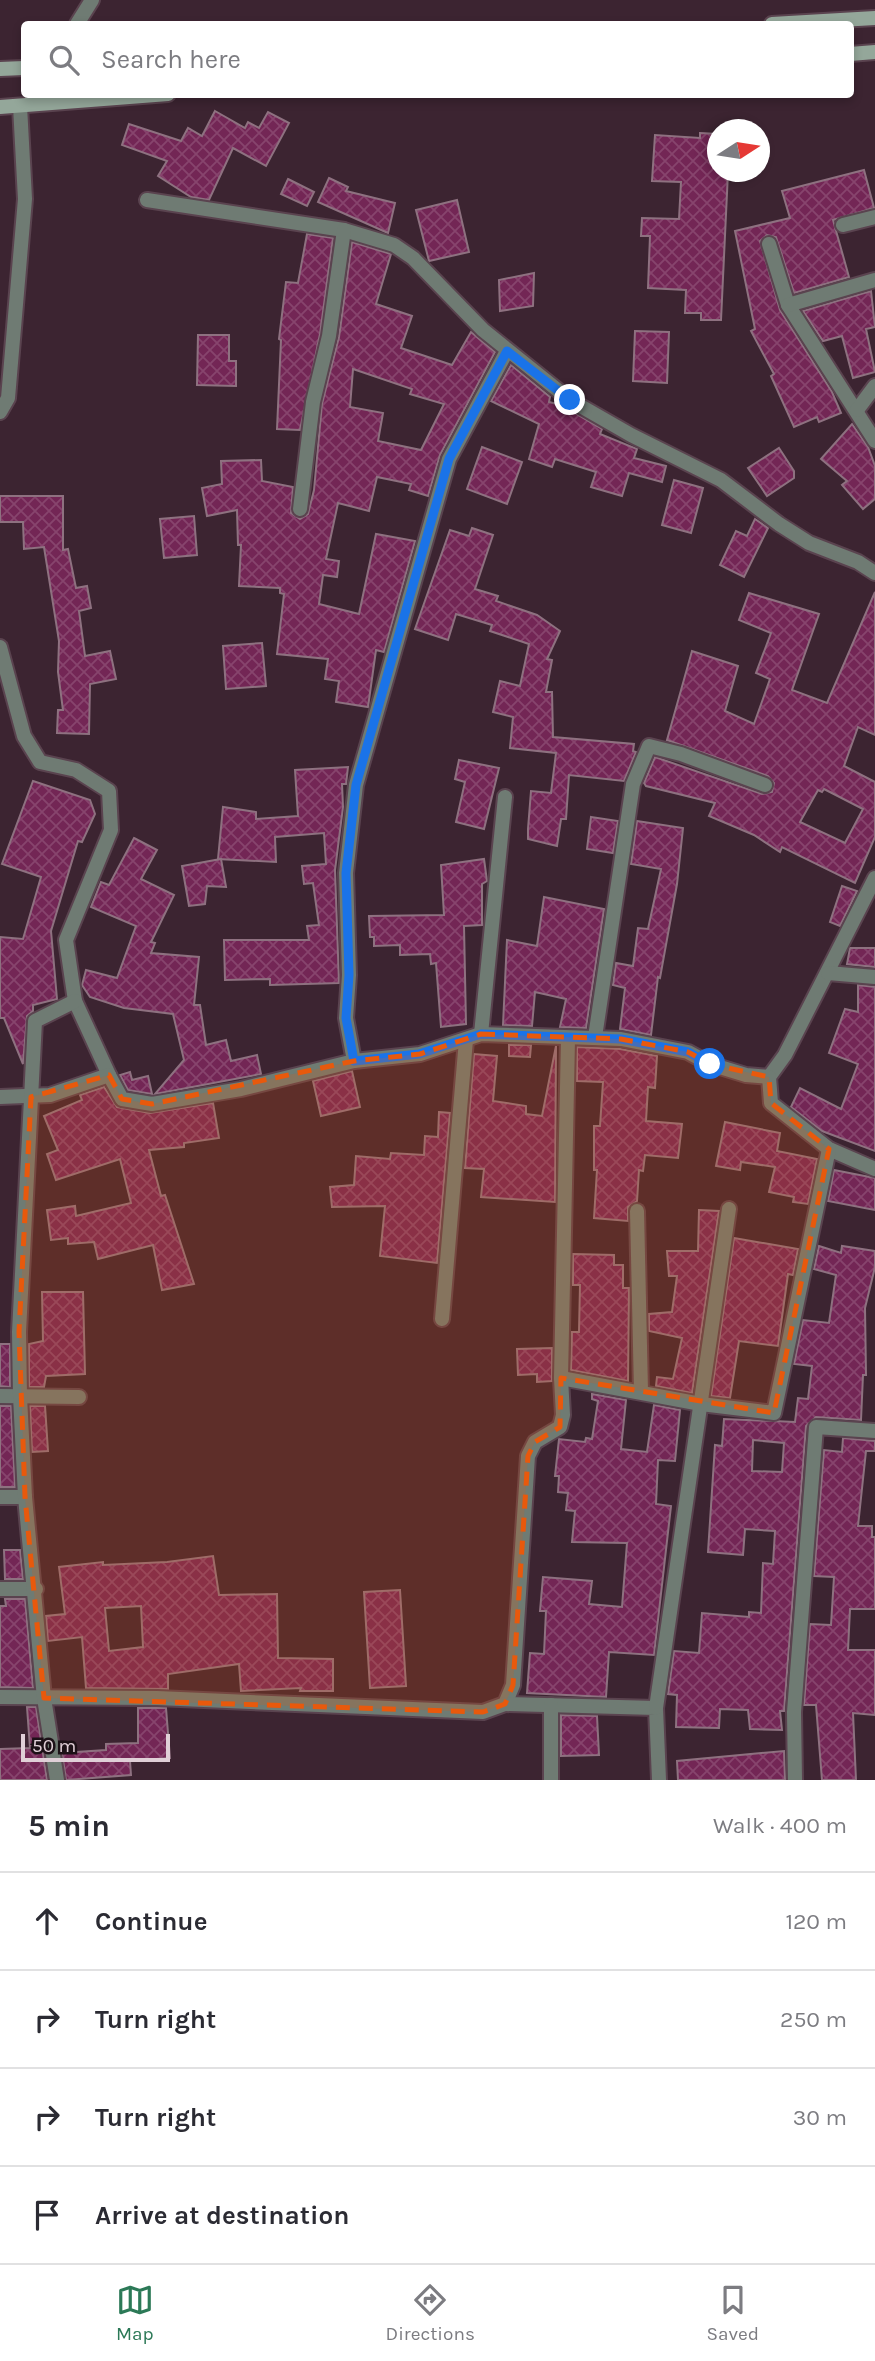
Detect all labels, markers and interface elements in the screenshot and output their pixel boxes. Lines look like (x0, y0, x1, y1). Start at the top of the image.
search box (21, 21, 854, 98)
icon: search (45, 41, 83, 79)
text: Search here (101, 44, 241, 75)
north arrow (707, 119, 770, 182)
route end (554, 384, 585, 415)
route start (694, 1048, 725, 1079)
scale bar (21, 1731, 170, 1763)
text: 50 m (32, 1735, 76, 1757)
text: 5 min (28, 1808, 110, 1844)
text: Walk · 400 m (713, 1812, 847, 1839)
icon: ahead (28, 1902, 66, 1940)
text: Continue (95, 1906, 207, 1937)
text: 120 m (785, 1908, 847, 1935)
icon: right (28, 2000, 66, 2038)
text: Turn right (95, 2004, 216, 2035)
text: 250 m (780, 2006, 847, 2033)
icon: right (28, 2098, 66, 2136)
text: Turn right (95, 2102, 216, 2133)
text: 30 m (793, 2104, 847, 2131)
icon: arrive (28, 2196, 66, 2234)
text: Arrive at destination (95, 2200, 349, 2231)
tab: Map (116, 2281, 154, 2345)
tab: Directions (386, 2281, 475, 2345)
tab: Saved (707, 2281, 759, 2345)

